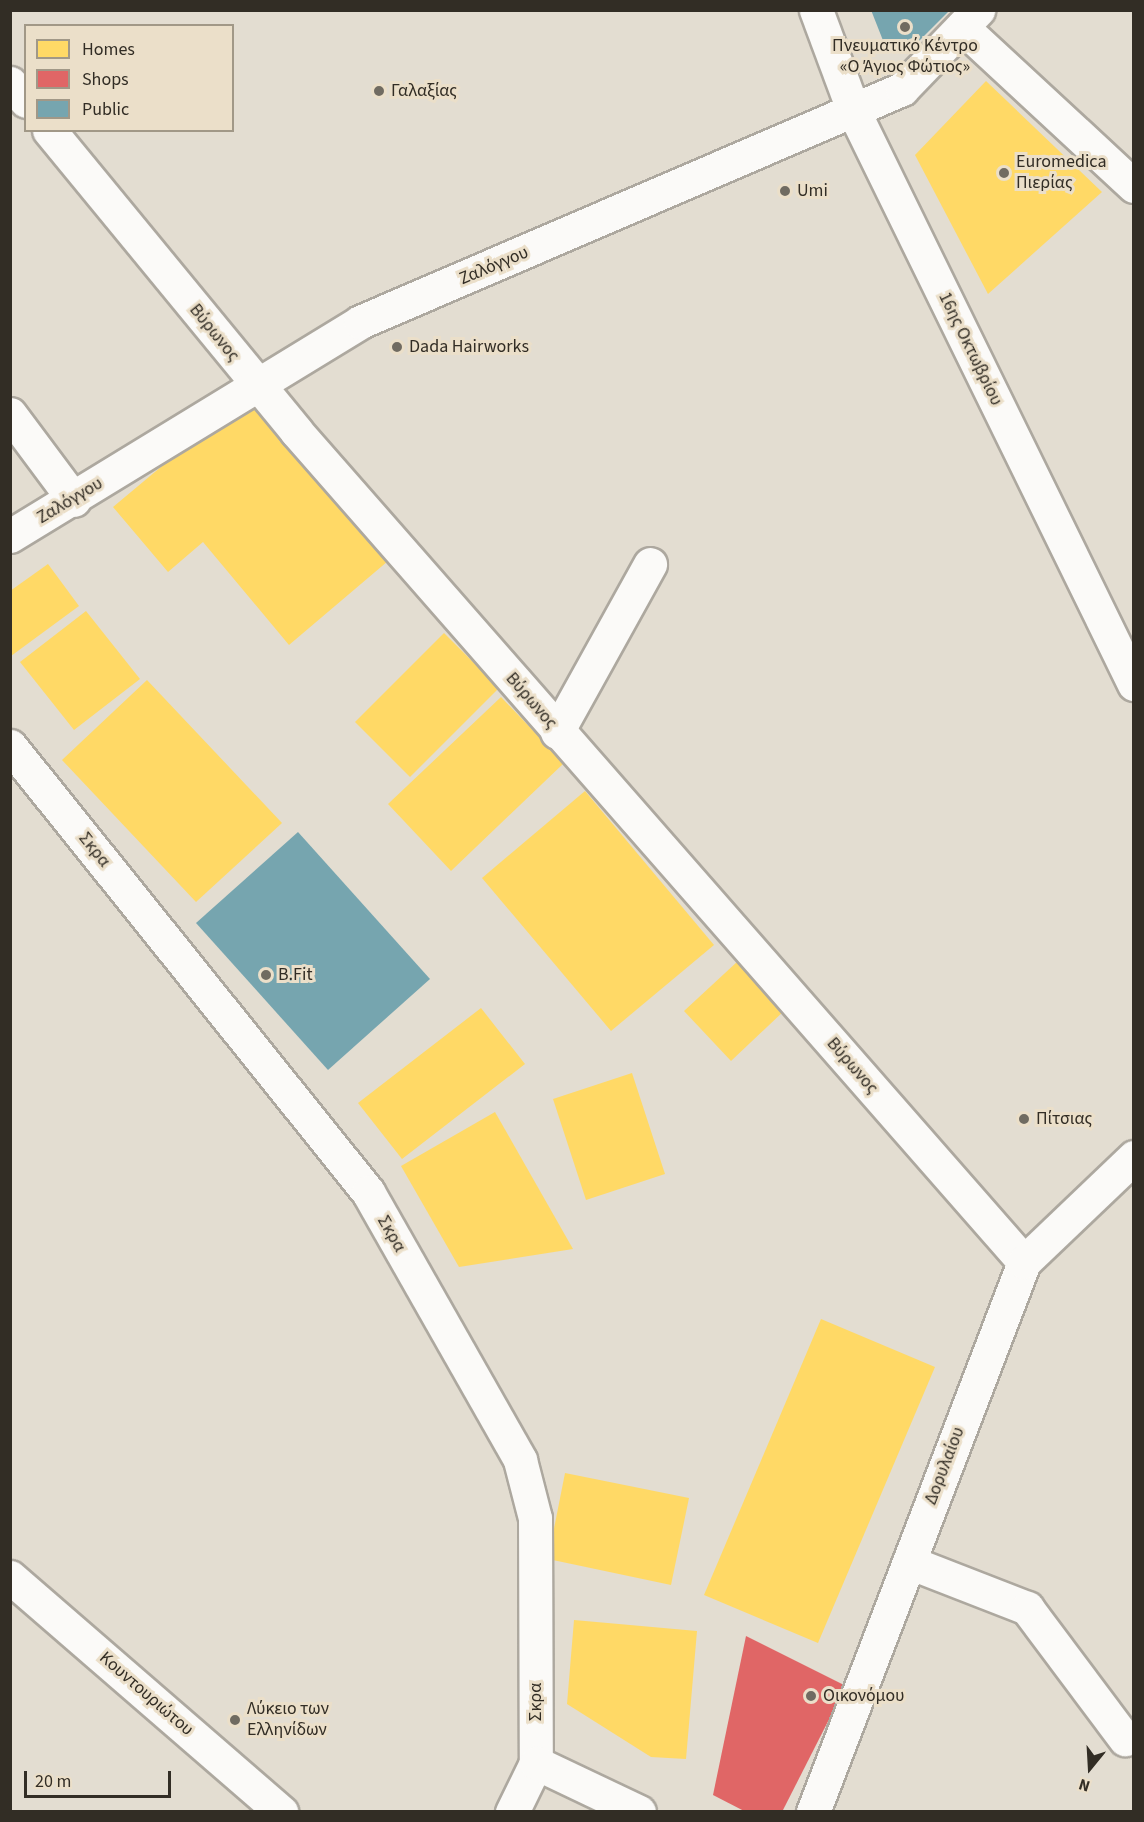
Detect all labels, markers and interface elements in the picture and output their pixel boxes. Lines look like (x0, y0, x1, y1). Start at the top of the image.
marker: Πνευματικό Κέντρο «Ο Άγιος Φώτιος» (898, 20, 912, 34)
legend (24, 24, 234, 132)
place label: Πνευματικό Κέντρο «Ο Άγιος Φώτιος» (832, 36, 978, 78)
text: Homes (82, 37, 135, 62)
text: Shops (82, 67, 129, 92)
place label: Γαλαξίας (391, 80, 457, 102)
marker: Γαλαξίας (372, 84, 386, 98)
text: Public (82, 97, 129, 122)
place label: Euromedica Πιερίας (1016, 152, 1106, 195)
marker: Euromedica Πιερίας (997, 166, 1011, 180)
place label: Umi (797, 180, 828, 202)
marker: Umi (778, 184, 792, 198)
street label: Ζαλόγγου (456, 242, 532, 290)
street label: 16ης Οκτωβρίου (933, 289, 1007, 409)
street label: Βύρωνος (184, 300, 244, 366)
place label: Dada Hairworks (409, 336, 529, 358)
marker: Dada Hairworks (390, 340, 404, 354)
street label: Ζαλόγγου (33, 473, 107, 529)
street label: Βύρωνος (501, 668, 561, 734)
street label: Σκρα (74, 828, 114, 872)
place label: B.Fit (278, 964, 312, 986)
marker: B.Fit (259, 968, 273, 982)
street label: Βύρωνος (822, 1033, 882, 1099)
place label: Πίτσιας (1036, 1108, 1092, 1130)
marker: Πίτσιας (1017, 1112, 1031, 1126)
street label: Σκρα (372, 1212, 410, 1256)
street label: Δορυλαίου (920, 1424, 970, 1508)
street label: Κουντουριώτου (95, 1647, 197, 1741)
street label: Σκρα (525, 1683, 547, 1721)
place label: Οικονόμου (823, 1685, 904, 1707)
marker: Οικονόμου (804, 1689, 818, 1703)
place label: Λύκειο των Ελληνίδων (247, 1699, 329, 1742)
marker: Λύκειο των Ελληνίδων (228, 1713, 242, 1727)
north arrow (1060, 1738, 1120, 1798)
scale bar (27, 1759, 174, 1797)
text: 20 m (35, 1769, 71, 1794)
text: N (1076, 1773, 1093, 1797)

